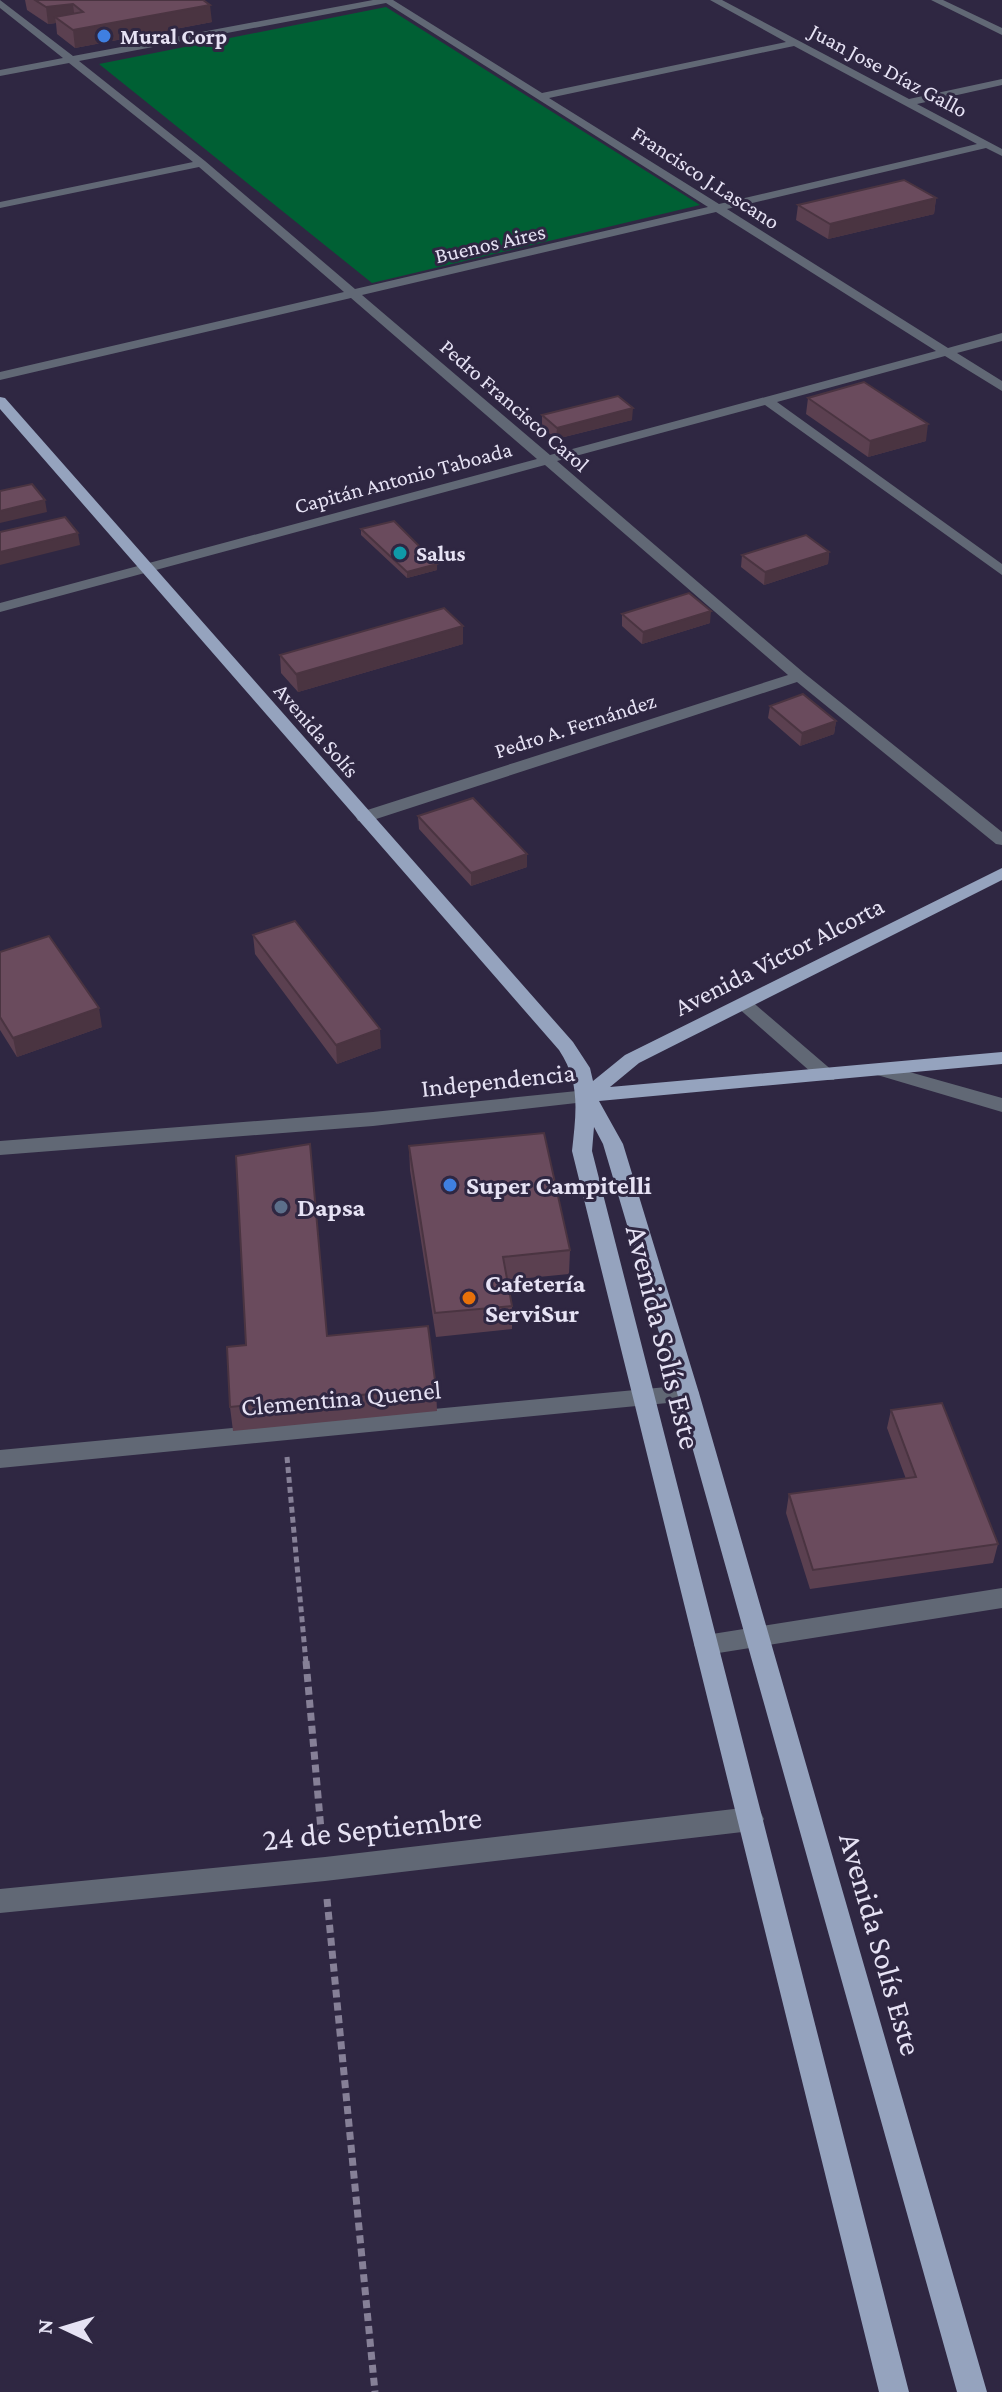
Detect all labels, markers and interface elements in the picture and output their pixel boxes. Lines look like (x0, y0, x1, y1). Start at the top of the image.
street label: Juan Jose Díaz Gallo (804, 17, 972, 123)
place label: Mural Corp (120, 24, 227, 49)
marker: Mural Corp (95, 27, 113, 45)
street label: Francisco J.Lascano (627, 120, 784, 235)
street label: Buenos Aires (432, 219, 548, 268)
street label: Pedro Francisco Carol (435, 334, 594, 477)
street label: Capitán Antonio Taboada (292, 436, 515, 519)
place label: Salus (416, 541, 466, 566)
marker: Salus (391, 544, 409, 562)
street label: Avenida Solís (269, 678, 364, 782)
street label: Pedro A. Fernández (491, 688, 659, 763)
street label: Avenida Victor Alcorta (670, 891, 889, 1022)
street label: Independencia (420, 1058, 576, 1103)
place label: Super Campitelli (466, 1171, 652, 1200)
marker: Super Campitelli (441, 1176, 459, 1194)
place label: Dapsa (297, 1193, 366, 1222)
marker: Dapsa (272, 1198, 290, 1216)
street label: Avenida Solís Este (619, 1221, 709, 1453)
place label: Cafetería ServiSur (485, 1269, 586, 1328)
marker: Cafetería ServiSur (460, 1289, 478, 1307)
street label: Clementina Quenel (240, 1375, 443, 1422)
street label: 24 de Septiembre (261, 1799, 483, 1857)
street label: Avenida Solís Este (832, 1829, 930, 2059)
north arrow (24, 2288, 104, 2368)
text: N (32, 2318, 58, 2335)

